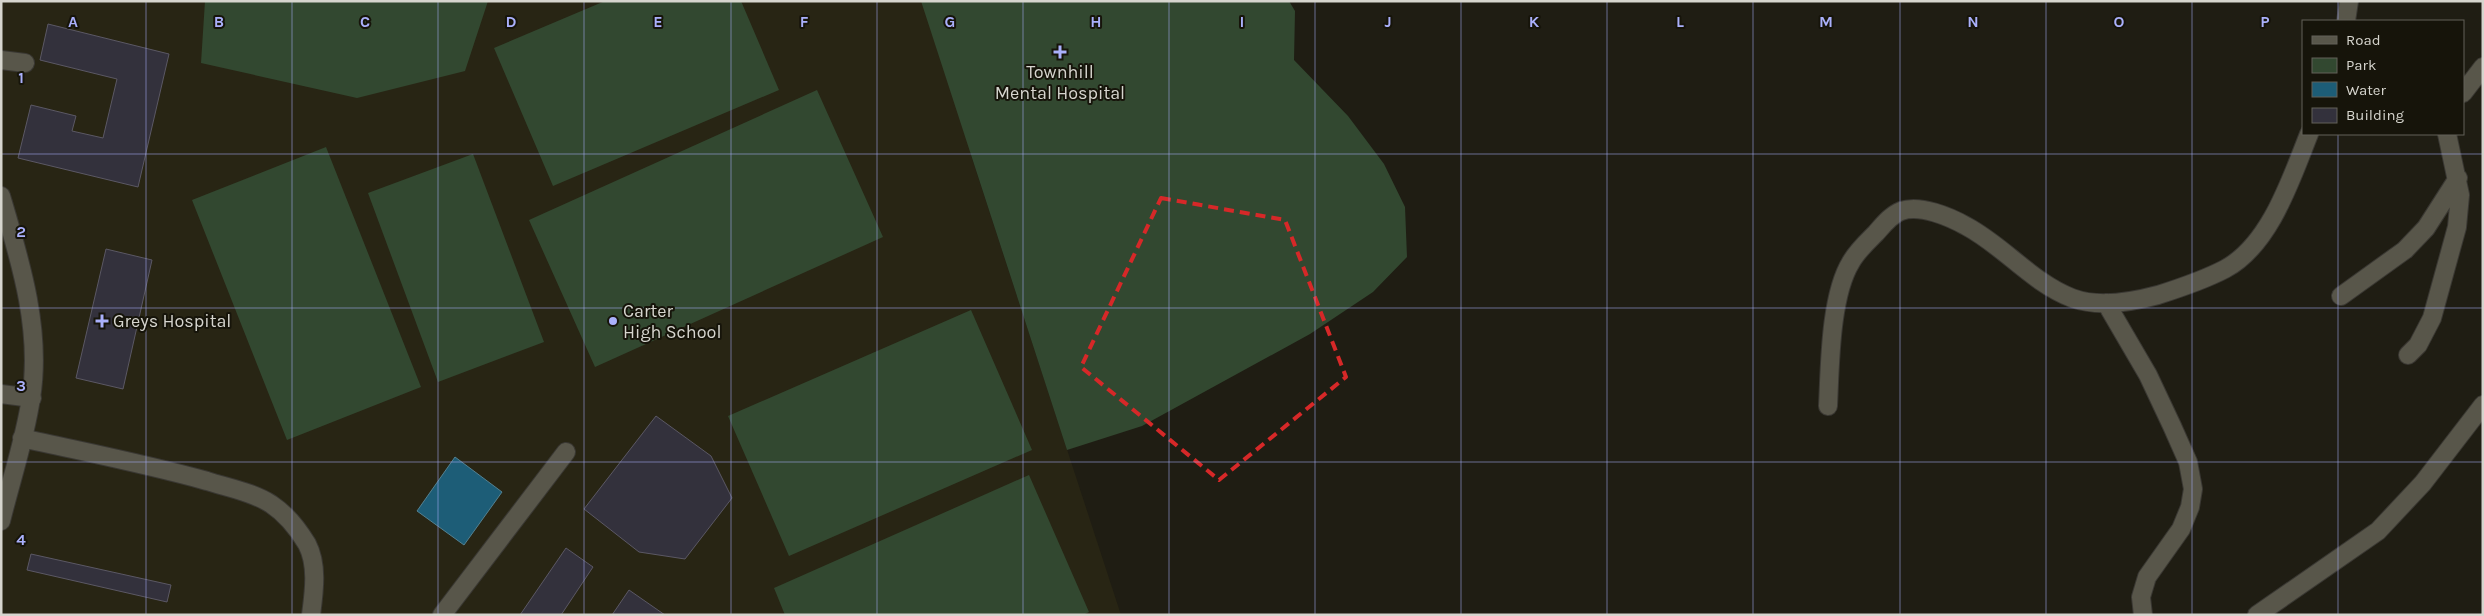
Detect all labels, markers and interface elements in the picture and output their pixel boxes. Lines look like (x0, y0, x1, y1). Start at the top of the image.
text: A (68, 12, 78, 31)
text: B (214, 12, 224, 31)
text: C (360, 12, 370, 31)
text: D (506, 12, 517, 31)
text: E (653, 12, 663, 31)
text: F (800, 12, 809, 31)
text: G (945, 12, 955, 31)
text: H (1090, 12, 1102, 31)
text: I (1240, 12, 1244, 31)
text: J (1384, 12, 1392, 31)
text: K (1529, 12, 1540, 31)
text: L (1676, 12, 1684, 31)
text: M (1819, 12, 1833, 31)
text: N (1967, 12, 1979, 31)
text: O (2114, 12, 2125, 31)
text: P (2260, 12, 2270, 31)
legend (2302, 20, 2464, 135)
text: Road (2346, 31, 2381, 49)
marker: Townhill Mental Hospital (1053, 45, 1067, 59)
text: Park (2346, 56, 2376, 74)
place label: Townhill Mental Hospital (995, 61, 1125, 104)
text: 1 (18, 68, 24, 87)
text: Water (2346, 81, 2387, 99)
text: Building (2346, 106, 2404, 124)
text: 2 (16, 222, 26, 241)
place label: Carter High School (623, 300, 721, 343)
place label: Greys Hospital (113, 310, 231, 332)
marker: Greys Hospital (95, 314, 109, 328)
marker: Carter High School (607, 315, 619, 327)
text: 3 (16, 376, 26, 395)
text: 4 (16, 530, 26, 549)

